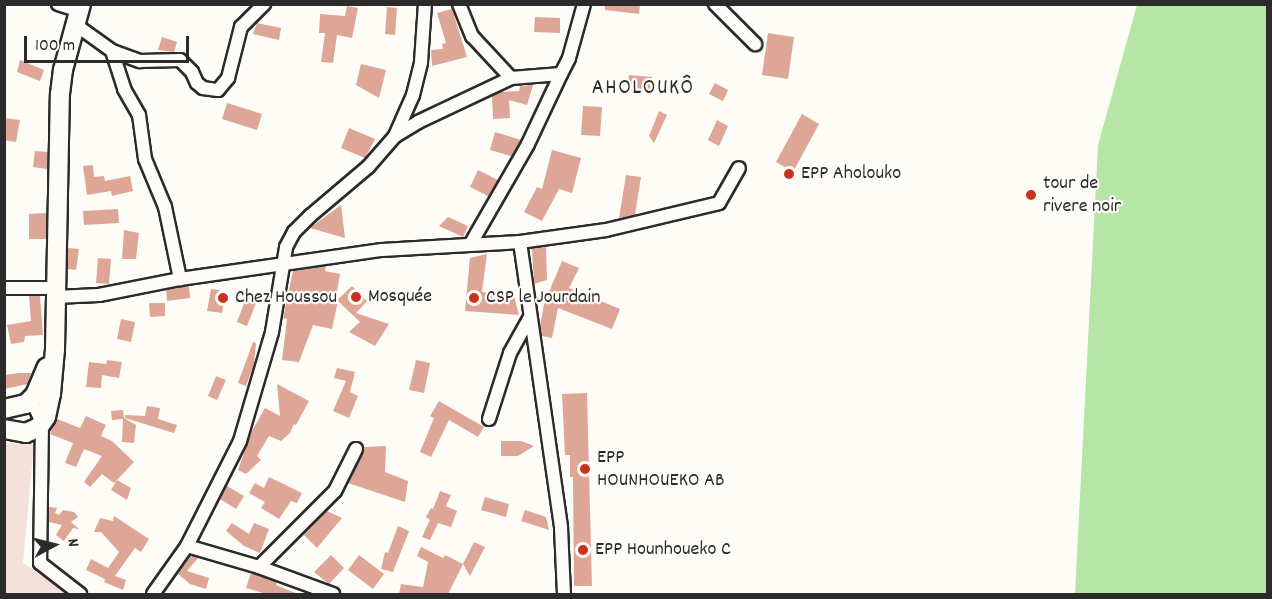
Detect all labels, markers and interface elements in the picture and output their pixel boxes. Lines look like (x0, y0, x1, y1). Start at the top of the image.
scale bar (27, 24, 192, 62)
text: 100 m (35, 34, 75, 59)
district label: AHOLOUKÔ (592, 76, 694, 102)
place label: EPP Aholouko (801, 162, 901, 186)
marker: EPP Aholouko (782, 167, 796, 181)
place label: tour de rivere noir (1043, 172, 1121, 219)
marker: tour de rivere noir (1024, 188, 1038, 202)
place label: Mosquée (368, 285, 432, 309)
place label: Chez Houssou (235, 286, 337, 310)
place label: CSP le Jourdain (486, 286, 600, 310)
marker: Mosquée (349, 290, 363, 304)
marker: Chez Houssou (216, 291, 230, 305)
marker: CSP le Jourdain (467, 291, 481, 305)
place label: EPP HOUNHOUEKO AB (597, 446, 724, 493)
marker: EPP HOUNHOUEKO AB (578, 462, 592, 476)
north arrow (24, 515, 84, 575)
text: N (60, 537, 84, 548)
place label: EPP Hounhoueko C (595, 538, 731, 562)
marker: EPP Hounhoueko C (576, 543, 590, 557)

